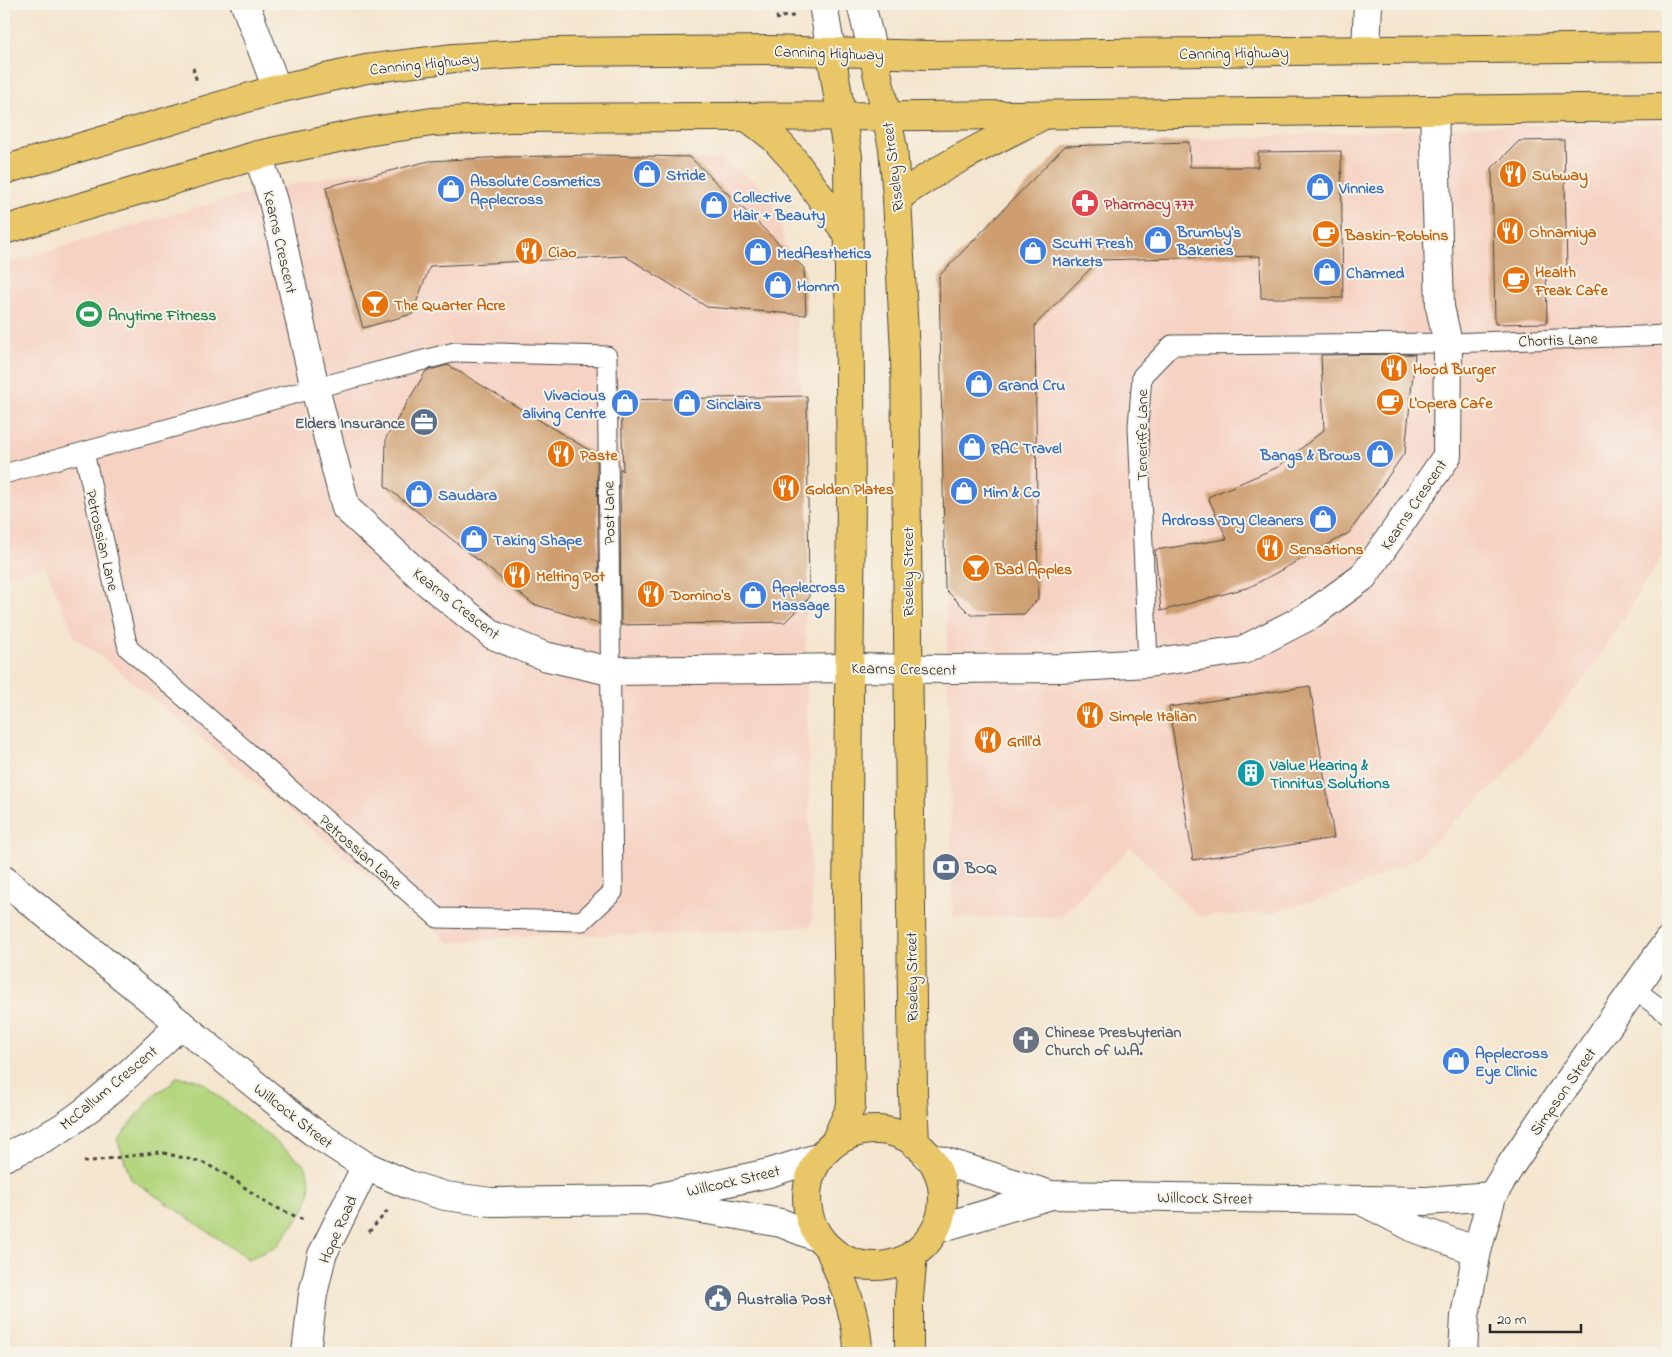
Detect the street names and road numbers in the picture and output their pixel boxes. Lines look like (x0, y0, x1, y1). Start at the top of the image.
street label: Canning Highway (774, 40, 884, 68)
street label: Canning Highway (1179, 41, 1289, 67)
street label: Canning Highway (368, 47, 480, 83)
street label: Riseley Street (877, 120, 911, 213)
street label: Kearns Crescent (256, 189, 303, 297)
street label: Chortis Lane (1518, 328, 1599, 354)
street label: Teneriffe Lane (1131, 388, 1155, 481)
street label: Kearns Crescent (1375, 454, 1454, 555)
street label: Post Lane (597, 480, 623, 545)
street label: Petrossian Lane (78, 487, 125, 594)
street label: Riseley Street (897, 526, 921, 617)
street label: Kearns Crescent (407, 563, 505, 647)
street label: Kearns Crescent (851, 657, 957, 683)
street label: Petrossian Lane (313, 810, 407, 896)
street label: Riseley Street (900, 931, 926, 1022)
street label: McCallum Crescent (55, 1040, 164, 1137)
street label: Simpson Street (1524, 1043, 1603, 1141)
street label: Willcock Street (248, 1078, 338, 1156)
street label: Willcock Street (684, 1159, 783, 1204)
street label: Willcock Street (1157, 1186, 1253, 1212)
street label: Hope Road (313, 1192, 364, 1268)

